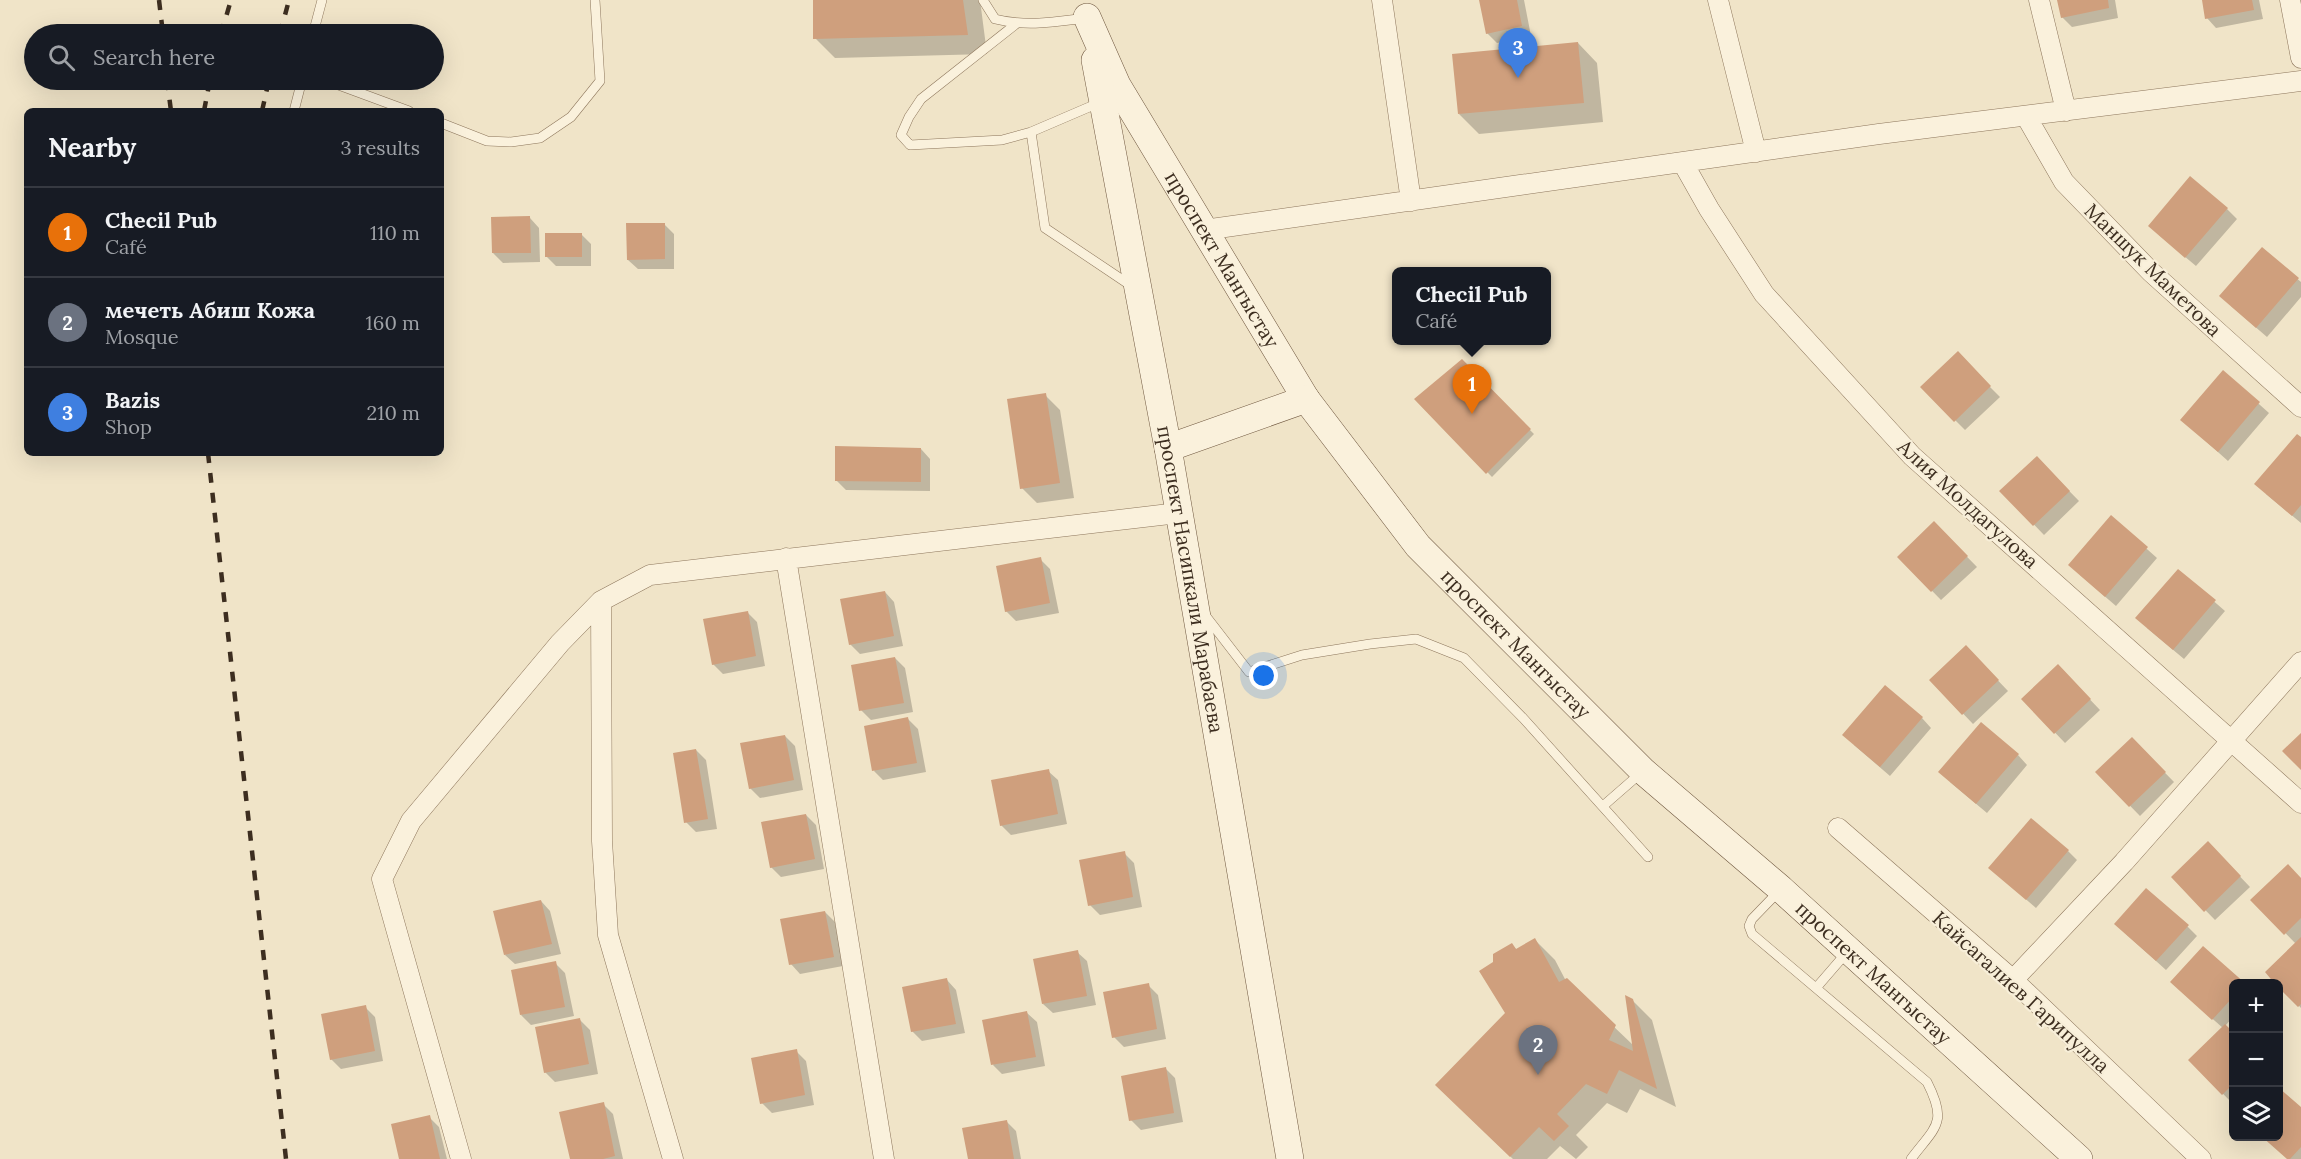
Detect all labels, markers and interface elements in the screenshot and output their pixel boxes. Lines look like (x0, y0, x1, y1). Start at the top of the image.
search box (24, 24, 444, 90)
pin: 3 (1498, 28, 1538, 78)
icon: search (45, 41, 78, 74)
text: Search here (93, 43, 215, 71)
text: Nearby (48, 131, 136, 164)
text: 3 results (341, 135, 420, 160)
street label: проспект Мангыстау (1160, 166, 1285, 352)
street label: Маншук Маметова (2080, 198, 2227, 341)
text: Checil Pub (105, 206, 217, 234)
text: 1 (63, 220, 72, 245)
text: 110 m (370, 220, 420, 245)
text: Café (105, 234, 147, 259)
popup (1392, 267, 1551, 345)
text: Checil Pub (1415, 280, 1528, 308)
text: мечеть Абиш Кожа (105, 296, 315, 324)
text: Café (1415, 308, 1457, 333)
text: 2 (62, 310, 73, 335)
text: 160 m (366, 310, 420, 335)
text: Mosque (105, 324, 178, 349)
pin: 1 (1452, 364, 1492, 414)
text: Bazis (105, 386, 160, 414)
text: 3 (62, 400, 73, 425)
text: 210 m (366, 400, 420, 425)
text: Shop (105, 414, 152, 439)
street label: проспект Насипкали Марабаева (1152, 423, 1230, 735)
street label: Алия Молдагулова (1892, 433, 2044, 573)
street label: проспект Мангыстау (1436, 563, 1597, 724)
your location (1249, 661, 1278, 690)
street label: проспект Мангыстау (1791, 895, 1957, 1050)
street label: Кайсагалиев Гарипулла (1928, 905, 2115, 1078)
map controls (2229, 979, 2283, 1141)
button: + (2229, 979, 2283, 1033)
pin: 2 (1518, 1026, 1558, 1075)
button: − (2229, 1033, 2283, 1087)
button: layers (2229, 1087, 2283, 1141)

